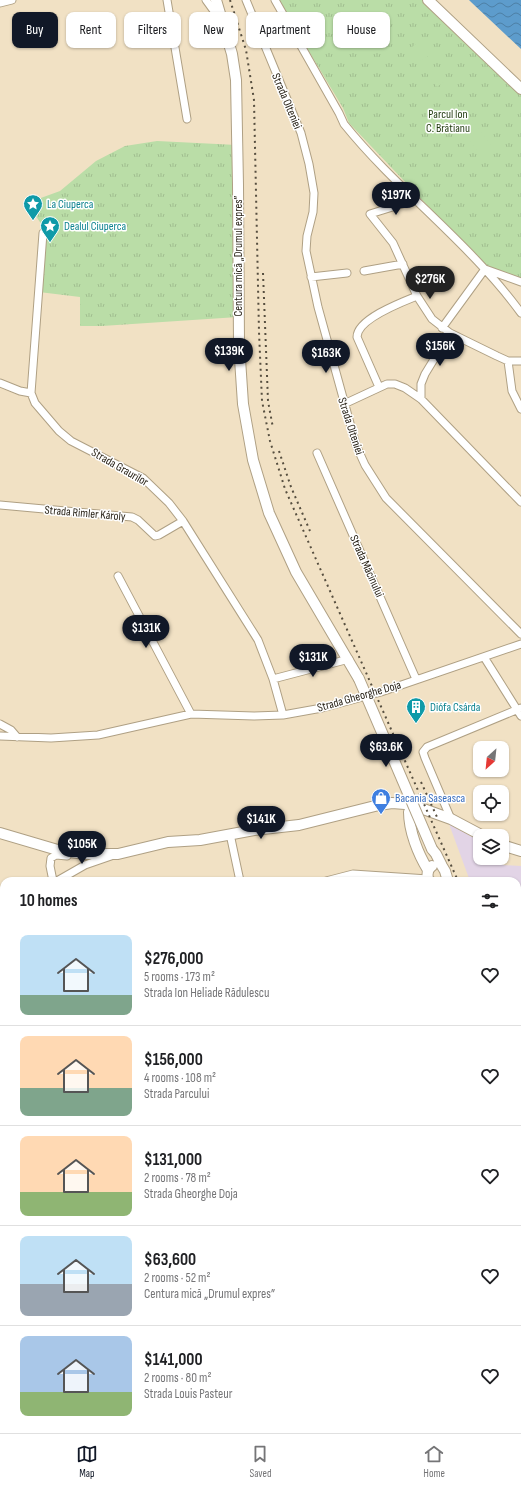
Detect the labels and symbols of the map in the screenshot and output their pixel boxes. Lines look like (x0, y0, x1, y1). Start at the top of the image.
street label: Strada Olteniei (268, 71, 305, 131)
park label: Parcul Ion C. Brătianu (426, 107, 470, 136)
pin: $197K (368, 182, 424, 216)
place icon: La Ciuperca (22, 193, 44, 221)
street label: Centura mică „Drumul expres” (231, 195, 246, 317)
place label: La Ciuperca (47, 197, 94, 212)
place icon: Dealul Ciuperca (39, 215, 61, 243)
place label: Dealul Ciuperca (64, 219, 126, 234)
pin: $276K (402, 266, 458, 300)
pin: $156K (412, 333, 468, 367)
pin: $139K (201, 338, 257, 372)
pin: $163K (298, 340, 354, 374)
street label: Strada Olteniei (334, 396, 367, 457)
street label: Strada Graurilor (89, 445, 151, 490)
street label: Strada Rimler Károly (44, 502, 126, 525)
street label: Strada Măcinului (346, 533, 387, 600)
pin: $131K (118, 615, 174, 649)
pin: $131K (285, 644, 341, 678)
street label: Strada Gheorghe Doja (315, 677, 403, 716)
building icon: Diófa Csárda (405, 696, 427, 724)
place label: Diófa Csárda (430, 700, 481, 715)
pin: $63.6K (353, 734, 419, 768)
north arrow (473, 741, 509, 777)
shop icon: Bacania Saseasca (370, 787, 392, 815)
place label: Bacania Saseasca (395, 791, 466, 806)
pin: $141K (233, 806, 289, 840)
pin: $105K (54, 831, 110, 865)

